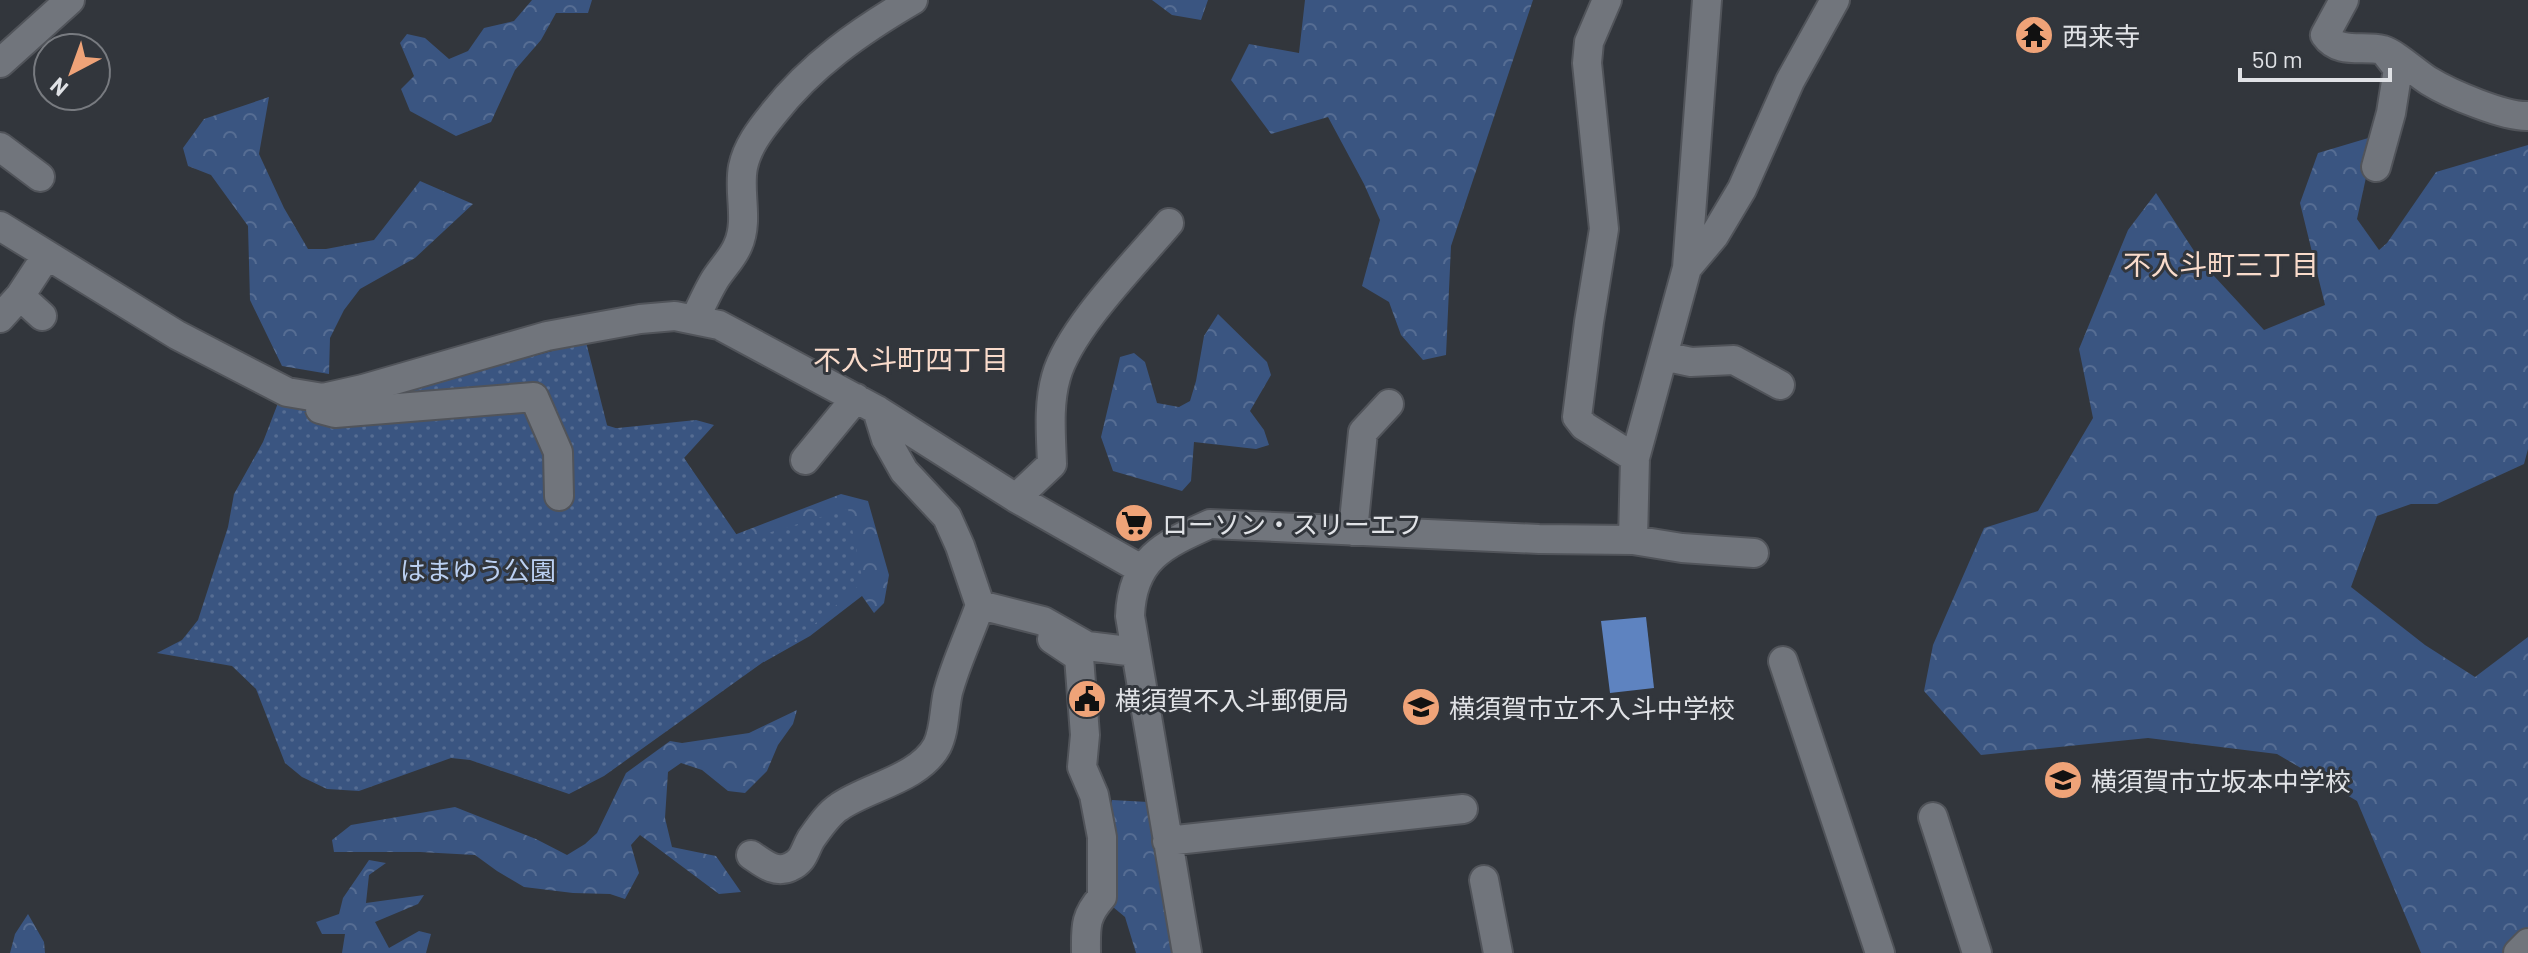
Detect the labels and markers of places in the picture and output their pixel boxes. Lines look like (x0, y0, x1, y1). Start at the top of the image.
temple icon: 西来寺 (2013, 14, 2055, 56)
place label: 西来寺 (2062, 20, 2140, 51)
supermarket icon: ローソン・スリーエフ (1113, 502, 1155, 544)
place label: ローソン・スリーエフ (1162, 508, 1422, 539)
public building icon: 横須賀不入斗郵便局 (1066, 678, 1108, 720)
place label: 横須賀不入斗郵便局 (1115, 684, 1349, 715)
school or university icon: 横須賀市立不入斗中学校 (1400, 686, 1442, 728)
place label: 横須賀市立不入斗中学校 (1449, 692, 1735, 723)
school or university icon: 横須賀市立坂本中学校 (2042, 759, 2084, 801)
place label: 横須賀市立坂本中学校 (2091, 765, 2351, 796)

